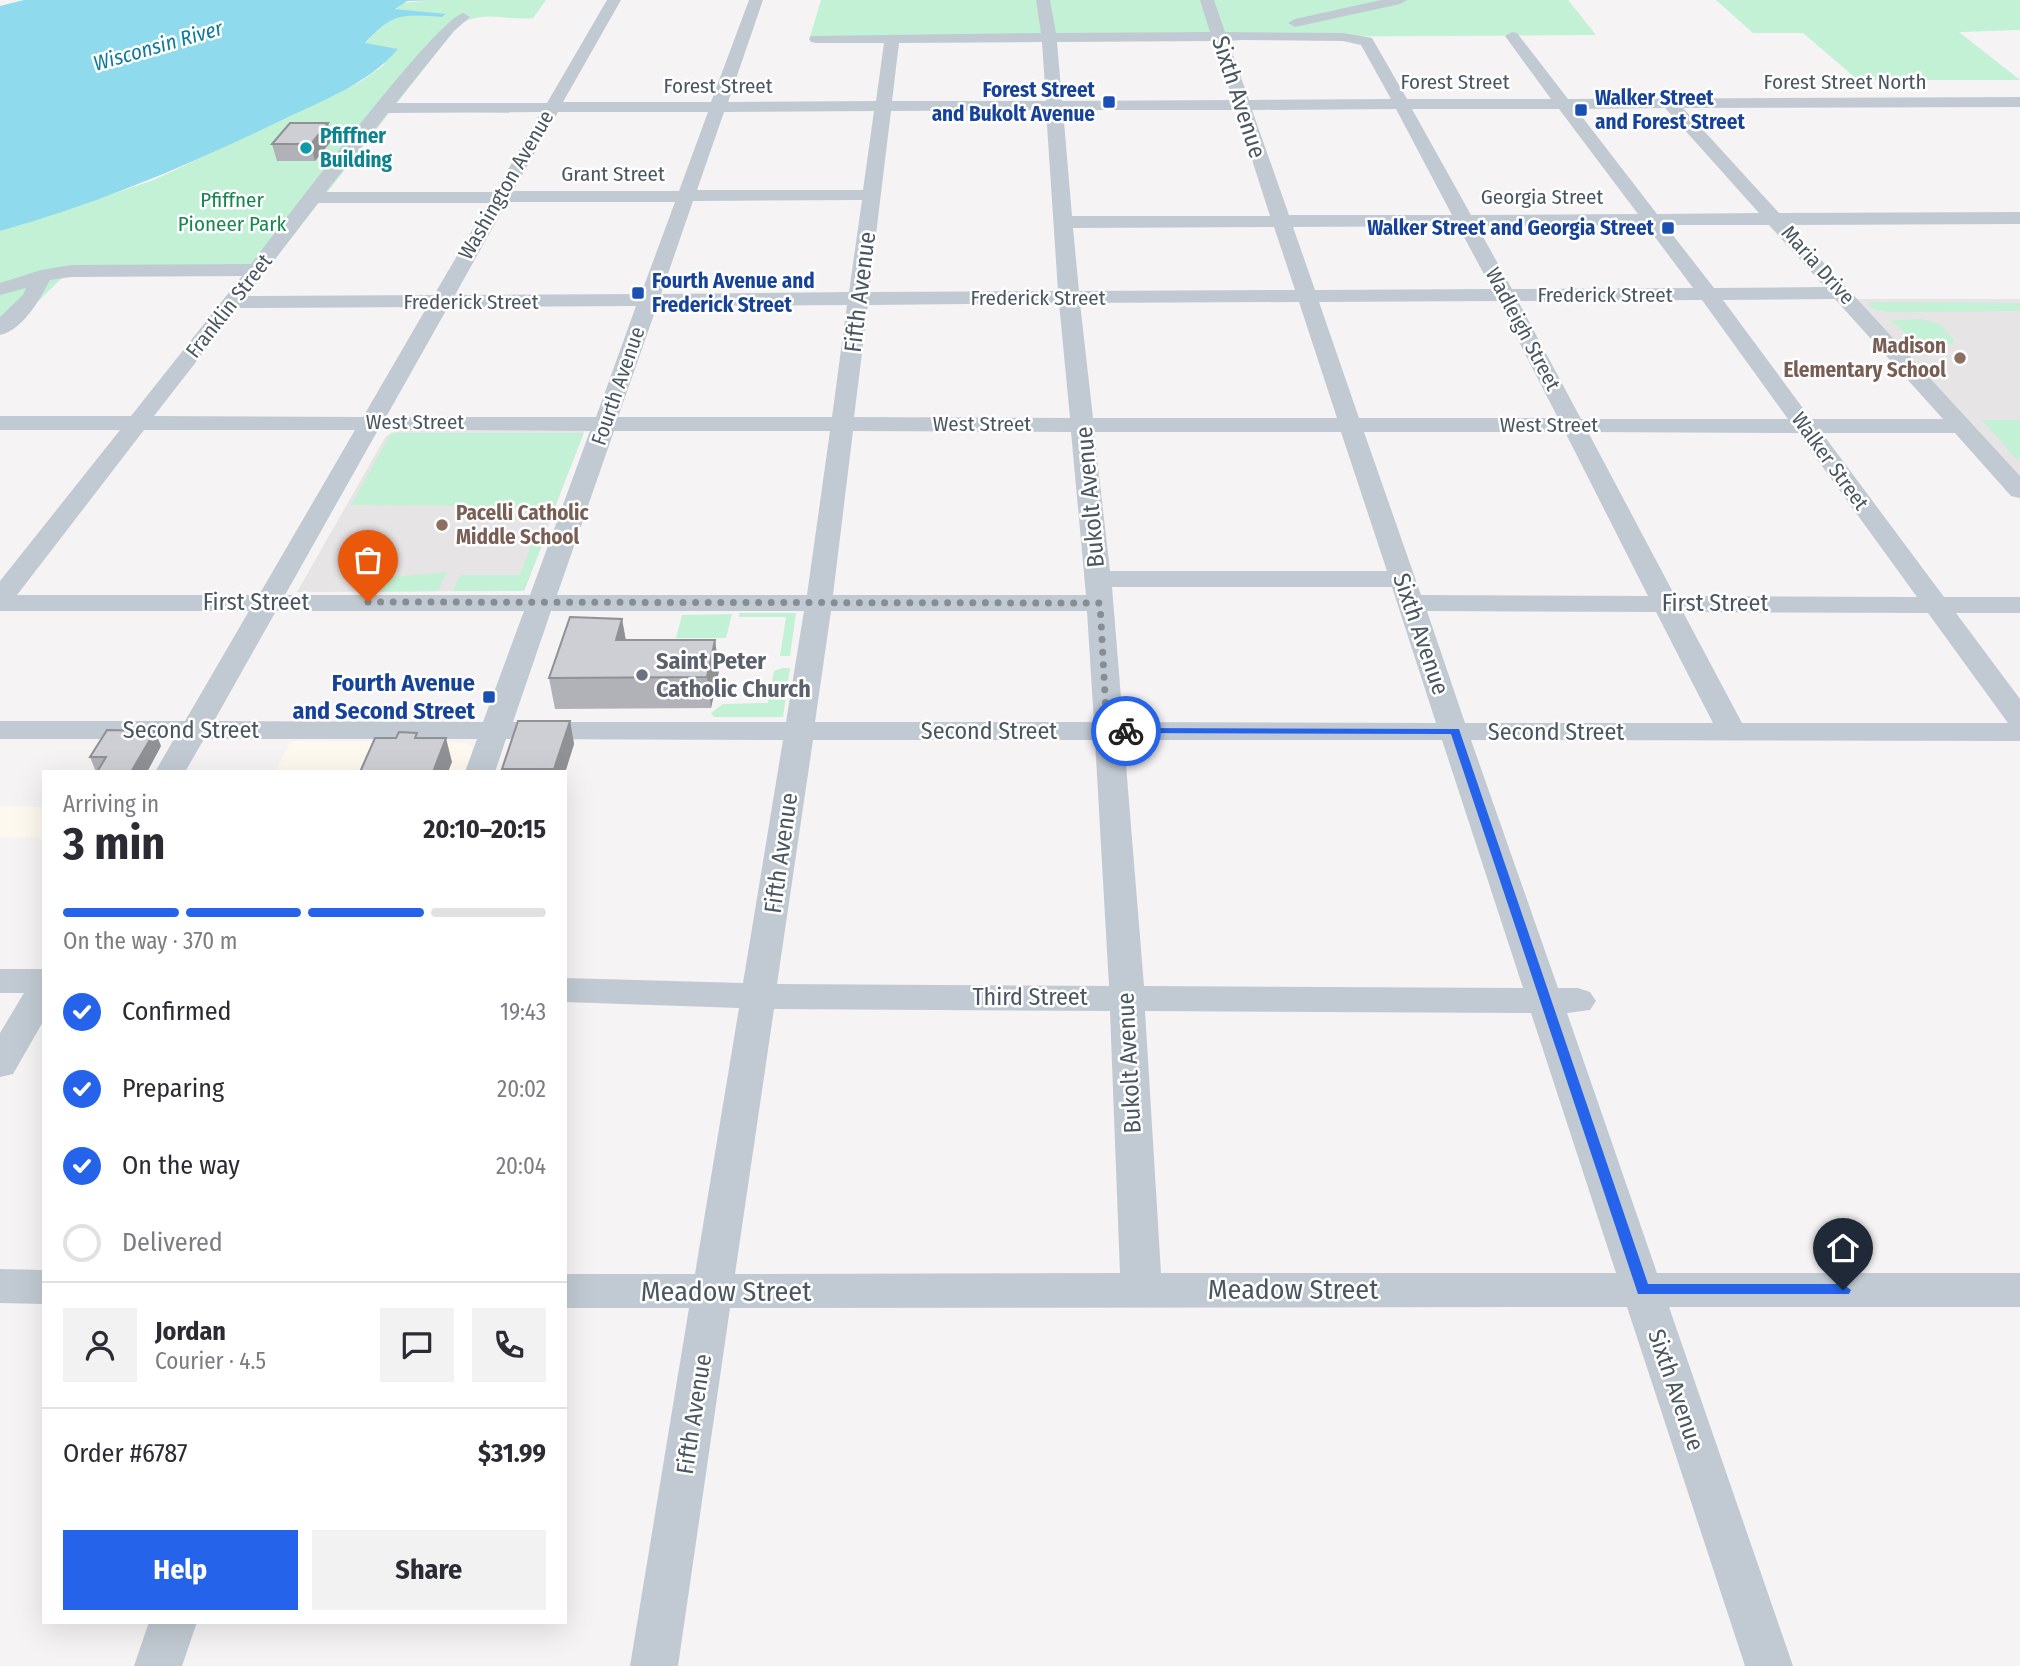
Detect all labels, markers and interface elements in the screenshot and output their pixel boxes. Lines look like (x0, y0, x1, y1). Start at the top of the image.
water label: Wisconsin River (90, 15, 226, 77)
street label: Sixth Avenue (1206, 32, 1272, 162)
street label: Forest Street (1400, 69, 1510, 95)
street label: Forest Street North (1763, 69, 1927, 95)
street label: Forest Street (663, 73, 773, 99)
place label: Forest Street and Bukolt Avenue (932, 77, 1096, 127)
place label: Walker Street and Forest Street (1595, 85, 1745, 135)
marker: Forest Street and Bukolt Avenue (1101, 94, 1117, 110)
marker: Walker Street and Forest Street (1573, 102, 1589, 118)
street label: Washington Avenue (453, 106, 559, 264)
place label: Pfiffner Building (320, 123, 393, 173)
marker: Pfiffner Building (298, 140, 314, 156)
street label: Grant Street (561, 161, 665, 187)
street label: Georgia Street (1481, 184, 1603, 210)
park label: Pfiffner Pioneer Park (178, 187, 287, 237)
place label: Walker Street and Georgia Street (1367, 215, 1655, 241)
marker: Walker Street and Georgia Street (1660, 220, 1676, 236)
street label: Maria Drive (1776, 220, 1860, 310)
street label: Fifth Avenue (839, 230, 881, 354)
street label: Franklin Street (180, 249, 278, 363)
street label: Wadleigh Street (1480, 263, 1566, 395)
place label: Fourth Avenue and Frederick Street (652, 268, 815, 318)
street label: Frederick Street (1537, 282, 1673, 308)
marker: Fourth Avenue and Frederick Street (630, 285, 646, 301)
street label: Frederick Street (970, 285, 1106, 311)
street label: Frederick Street (403, 289, 539, 315)
street label: Fourth Avenue (586, 323, 650, 449)
place label: Madison Elementary School (1783, 333, 1946, 383)
marker: Madison Elementary School (1952, 350, 1968, 366)
street label: Walker Street (1786, 407, 1874, 515)
street label: West Street (366, 409, 464, 435)
street label: West Street (933, 411, 1031, 437)
street label: West Street (1500, 412, 1598, 438)
street label: Bukolt Avenue (1070, 425, 1110, 569)
place label: Pacelli Catholic Middle School (456, 500, 590, 550)
marker: Pacelli Catholic Middle School (434, 517, 450, 533)
pin (338, 530, 398, 602)
icon: bag (349, 541, 387, 579)
street label: Sixth Avenue (1387, 570, 1455, 698)
street label: First Street (203, 588, 309, 616)
street label: First Street (1662, 589, 1768, 617)
place label: Saint Peter Catholic Church (656, 647, 811, 703)
marker: Saint Peter Catholic Church (634, 667, 650, 683)
place label: Fourth Avenue and Second Street (293, 669, 476, 725)
marker: Fourth Avenue and Second Street (481, 689, 497, 705)
courier (1091, 696, 1161, 766)
icon: bike (1107, 712, 1145, 750)
street label: Second Street (123, 716, 259, 744)
street label: Second Street (921, 717, 1057, 745)
street label: Second Street (1488, 718, 1624, 746)
text: Arriving in (63, 790, 159, 818)
street label: Fifth Avenue (759, 791, 803, 915)
text: 20:10–20:15 (423, 814, 546, 845)
text: 3 min (63, 816, 165, 871)
text: On the way · 370 m (63, 927, 237, 955)
street label: Third Street (972, 983, 1088, 1011)
street label: Bukolt Avenue (1111, 992, 1147, 1134)
icon: check (63, 993, 101, 1031)
text: Confirmed (122, 996, 232, 1027)
text: 19:43 (500, 998, 546, 1026)
icon: check (63, 1070, 101, 1108)
text: Preparing (122, 1073, 224, 1104)
text: 20:02 (497, 1075, 546, 1103)
icon: check (63, 1147, 101, 1185)
text: On the way (122, 1150, 240, 1181)
text: 20:04 (496, 1152, 546, 1180)
pin (1813, 1218, 1873, 1290)
text: Delivered (122, 1227, 223, 1258)
icon: home (1824, 1229, 1862, 1267)
street label: Meadow Street (1208, 1273, 1379, 1306)
street label: Meadow Street (641, 1275, 812, 1308)
button: person (63, 1308, 137, 1382)
button: chat (380, 1308, 454, 1382)
button: phone (472, 1308, 546, 1382)
text: Jordan (155, 1316, 226, 1347)
street label: Sixth Avenue (1642, 1326, 1710, 1454)
text: Courier · 4.5 (155, 1347, 266, 1375)
street label: Fifth Avenue (671, 1352, 717, 1476)
text: Order #6787 (63, 1438, 188, 1469)
text: $31.99 (478, 1438, 546, 1469)
button: Help (63, 1530, 298, 1610)
button: Share (312, 1530, 546, 1610)

